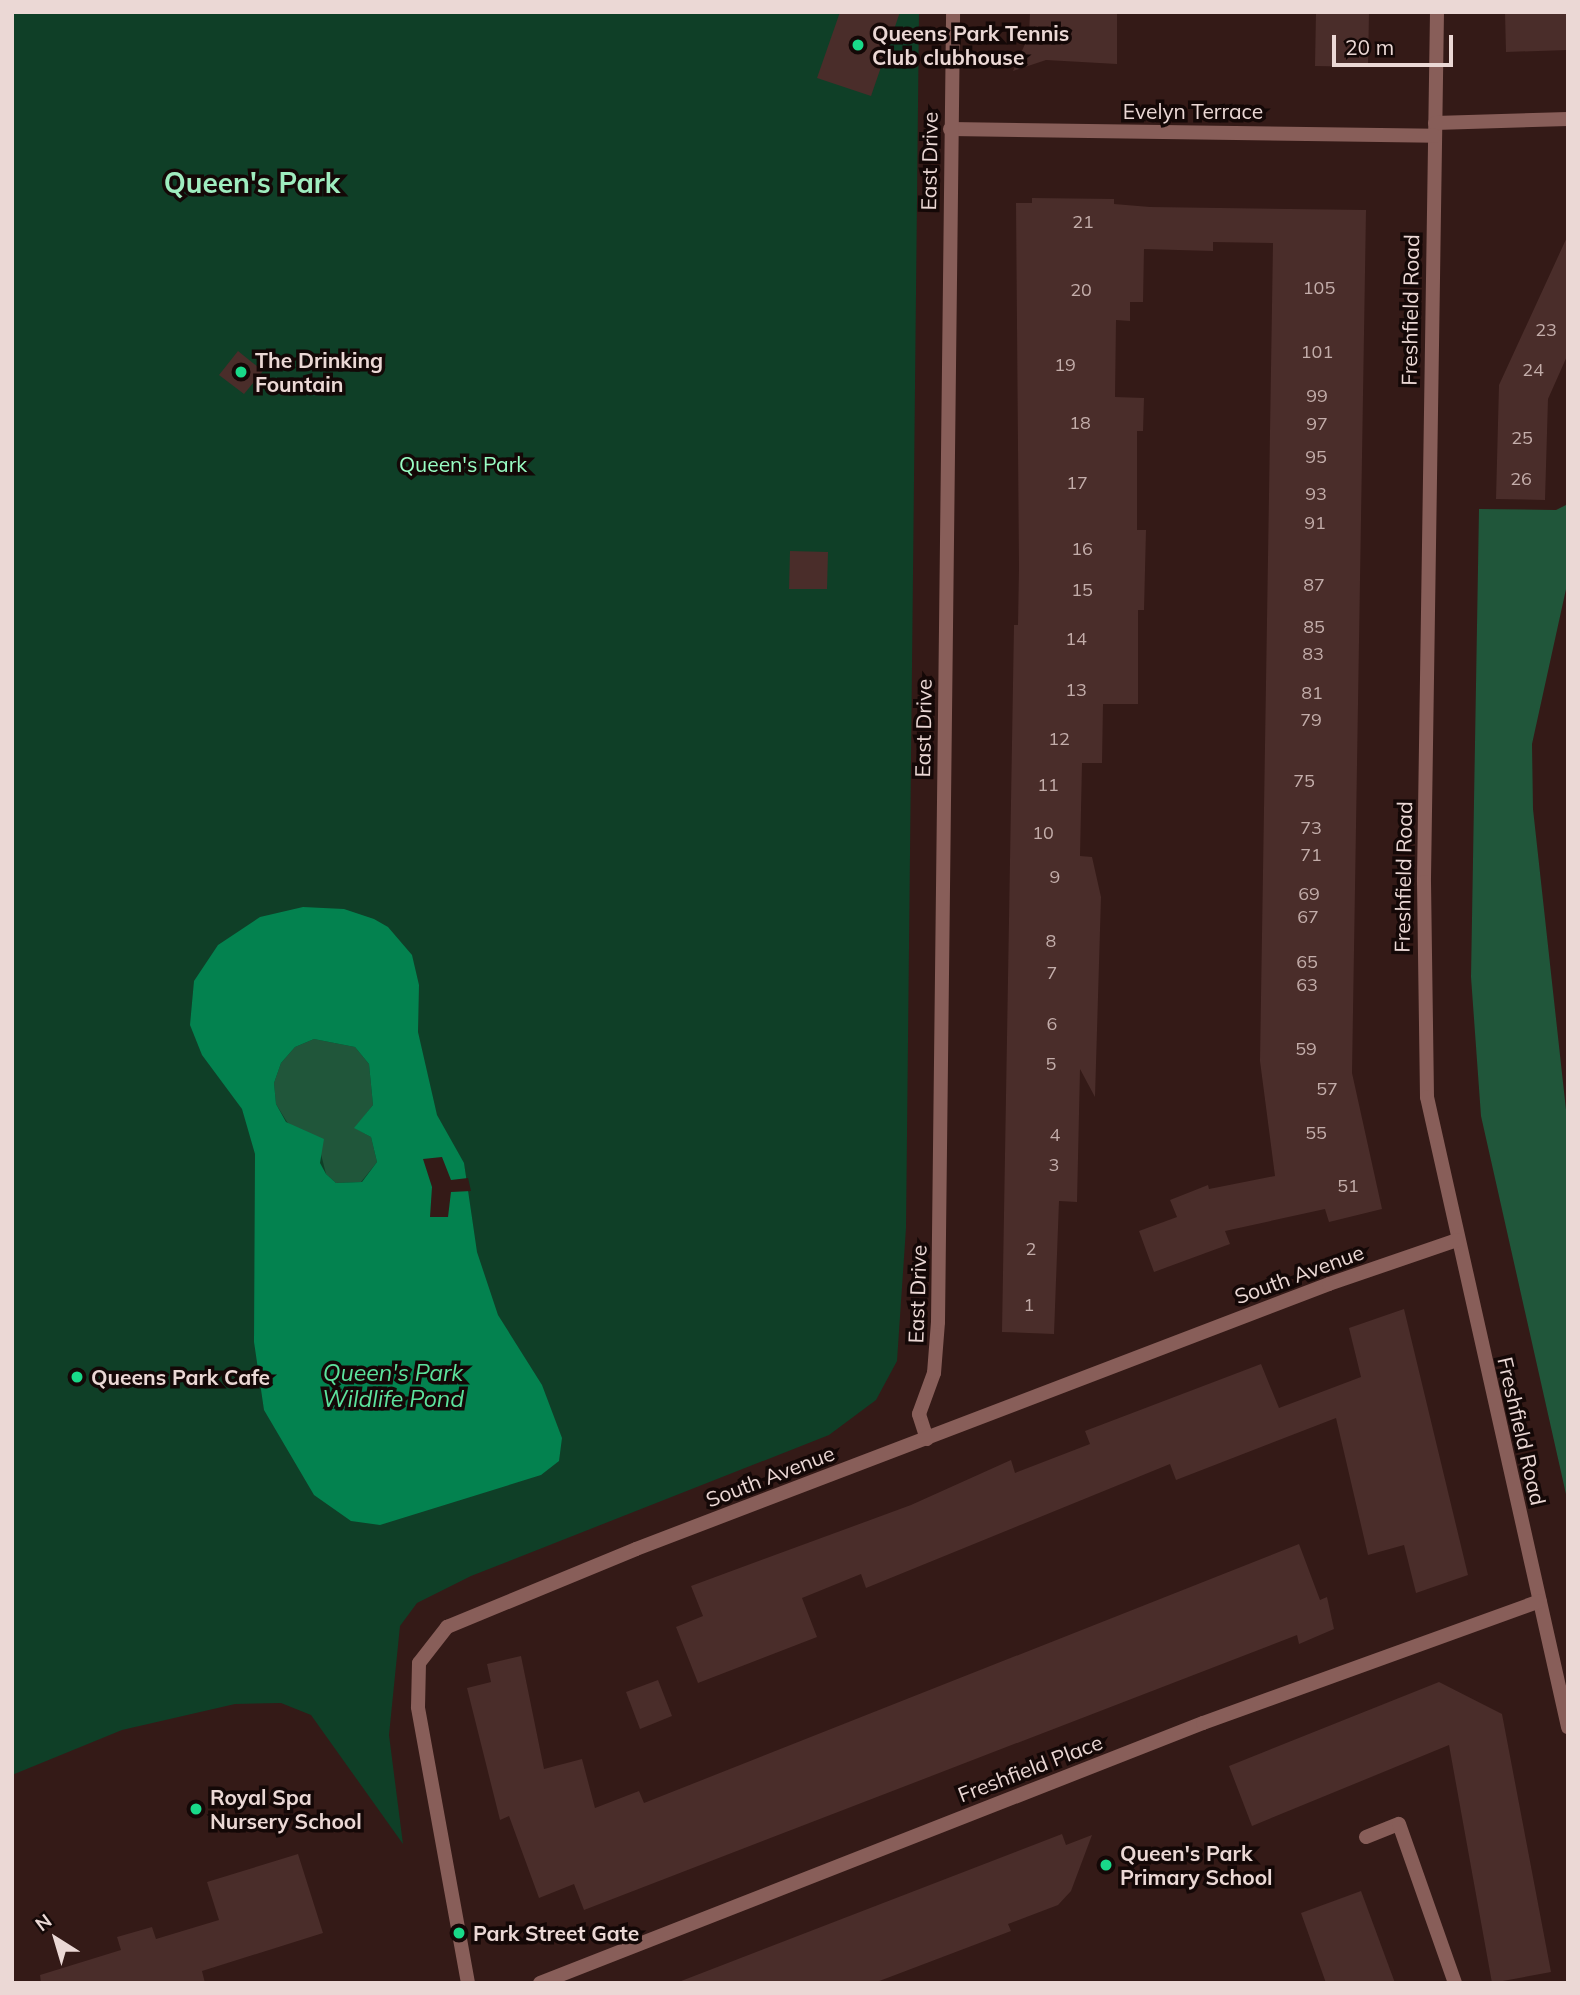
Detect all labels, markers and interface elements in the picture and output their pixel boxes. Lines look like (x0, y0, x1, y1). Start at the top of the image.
place label: Queens Park Tennis Club clubhouse (872, 20, 1069, 70)
scale bar (1335, 21, 1456, 65)
text: 20 m (1345, 34, 1394, 60)
marker: Queens Park Tennis Club clubhouse (850, 37, 866, 53)
street label: Evelyn Terrace (1123, 98, 1263, 124)
street label: East Drive (916, 111, 942, 211)
district label: Queen's Park (164, 166, 340, 200)
house number: 21 (1072, 211, 1094, 233)
street label: Freshfield Road (1396, 234, 1424, 386)
house number: 105 (1303, 277, 1335, 299)
house number: 20 (1070, 279, 1092, 301)
house number: 23 (1535, 319, 1557, 341)
house number: 101 (1301, 341, 1333, 363)
place label: The Drinking Fountain (255, 347, 383, 397)
house number: 19 (1054, 354, 1076, 376)
house number: 24 (1522, 359, 1544, 381)
marker: The Drinking Fountain (233, 364, 249, 380)
house number: 99 (1306, 385, 1328, 407)
house number: 18 (1069, 412, 1091, 434)
house number: 97 (1306, 413, 1328, 435)
house number: 25 (1511, 427, 1533, 449)
house number: 95 (1305, 446, 1327, 468)
park label: Queen's Park (399, 451, 527, 477)
house number: 26 (1510, 468, 1532, 490)
house number: 17 (1066, 472, 1088, 494)
house number: 93 (1305, 483, 1327, 505)
house number: 91 (1304, 512, 1326, 534)
house number: 16 (1071, 538, 1093, 560)
house number: 87 (1303, 574, 1325, 596)
house number: 15 (1071, 579, 1093, 601)
house number: 85 (1303, 616, 1325, 638)
house number: 14 (1065, 628, 1087, 650)
house number: 83 (1302, 643, 1324, 665)
street label: East Drive (910, 678, 936, 778)
house number: 13 (1065, 679, 1087, 701)
house number: 81 (1301, 682, 1323, 704)
house number: 79 (1300, 709, 1322, 731)
house number: 12 (1048, 728, 1070, 750)
house number: 75 (1293, 770, 1315, 792)
house number: 11 (1037, 774, 1059, 796)
street label: Freshfield Road (1389, 801, 1417, 953)
house number: 73 (1300, 817, 1322, 839)
house number: 10 (1032, 822, 1054, 844)
house number: 71 (1300, 844, 1322, 866)
house number: 9 (1050, 866, 1060, 888)
house number: 69 (1298, 883, 1320, 905)
house number: 67 (1297, 906, 1319, 928)
house number: 8 (1046, 930, 1056, 952)
house number: 65 (1296, 951, 1318, 973)
house number: 7 (1047, 962, 1057, 984)
house number: 63 (1296, 974, 1318, 996)
house number: 6 (1047, 1013, 1057, 1035)
house number: 59 (1295, 1038, 1317, 1060)
house number: 5 (1046, 1053, 1056, 1075)
house number: 57 (1316, 1078, 1338, 1100)
house number: 55 (1305, 1122, 1327, 1144)
house number: 4 (1050, 1124, 1060, 1146)
house number: 3 (1049, 1154, 1059, 1176)
house number: 51 (1337, 1175, 1359, 1197)
house number: 2 (1026, 1238, 1036, 1260)
street label: South Avenue (1231, 1239, 1367, 1309)
street label: East Drive (903, 1244, 931, 1344)
house number: 1 (1024, 1294, 1034, 1316)
street label: Freshfield Road (1493, 1354, 1551, 1508)
water label: Queen's Park Wildlife Pond (322, 1359, 464, 1413)
place label: Queens Park Cafe (91, 1364, 270, 1390)
marker: Queens Park Cafe (69, 1369, 85, 1385)
street label: South Avenue (702, 1440, 838, 1512)
street label: Freshfield Place (954, 1729, 1106, 1807)
place label: Royal Spa Nursery School (210, 1784, 362, 1834)
marker: Royal Spa Nursery School (188, 1801, 204, 1817)
place label: Queen's Park Primary School (1120, 1840, 1273, 1890)
marker: Queen's Park Primary School (1098, 1857, 1114, 1873)
north arrow (21, 1904, 91, 1974)
text: N (30, 1908, 56, 1936)
place label: Park Street Gate (473, 1920, 639, 1946)
marker: Park Street Gate (451, 1925, 467, 1941)

